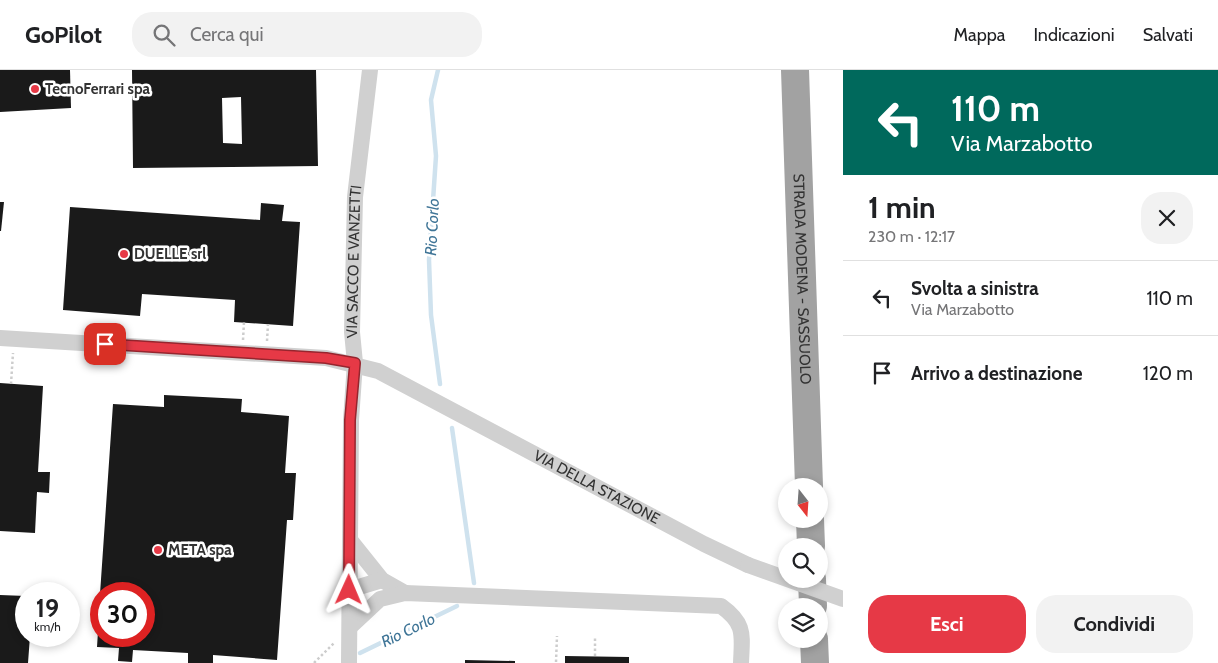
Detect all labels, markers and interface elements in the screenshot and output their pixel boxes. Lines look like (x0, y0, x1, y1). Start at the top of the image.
search box (132, 12, 482, 57)
text: GoPilot (25, 20, 102, 49)
icon: search (150, 21, 178, 49)
text: Cerca qui (190, 23, 263, 46)
text: Mappa (954, 24, 1005, 46)
text: Indicazioni (1033, 24, 1115, 46)
text: Salvati (1143, 24, 1193, 46)
place label: TecnoFerrari spa (45, 80, 151, 98)
marker: TecnoFerrari spa (29, 83, 41, 95)
text: 110 m (951, 87, 1040, 130)
icon: left (868, 90, 933, 155)
text: Via Marzabotto (951, 130, 1093, 157)
street label: STRADA MODENA - SASSUOLO (789, 173, 815, 385)
street label: VIA SACCO E VANZETTI (343, 184, 365, 339)
text: 1 min (868, 189, 936, 226)
button: close (1141, 192, 1193, 244)
water label: Rio Corlo (421, 198, 443, 256)
text: 230 m · 12:17 (868, 227, 955, 246)
place label: DUELLE srl (134, 245, 206, 263)
marker: DUELLE srl (118, 248, 130, 260)
text: Svolta a sinistra (911, 277, 1039, 300)
icon: left (868, 284, 896, 312)
text: 110 m (1146, 287, 1193, 310)
text: Via Marzabotto (911, 300, 1014, 319)
pin (84, 323, 126, 365)
icon: arrive (91, 330, 119, 358)
icon: arrive (868, 359, 896, 387)
text: Arrivo a destinazione (911, 362, 1082, 385)
text: 120 m (1143, 362, 1193, 385)
street label: VIA DELLA STAZIONE (531, 446, 663, 528)
north arrow (778, 478, 828, 528)
map controls (778, 478, 828, 648)
button: search (778, 538, 828, 588)
place label: META spa (168, 541, 232, 559)
marker: META spa (152, 544, 164, 556)
position arrow (322, 563, 374, 615)
speed limit sign: 30 (90, 582, 155, 647)
text: 19 (36, 593, 59, 623)
button: Esci (868, 595, 1026, 653)
button: Condividi (1036, 595, 1193, 653)
button: layers (778, 598, 828, 648)
water label: Rio Corlo (378, 609, 438, 651)
text: km/h (34, 619, 61, 634)

